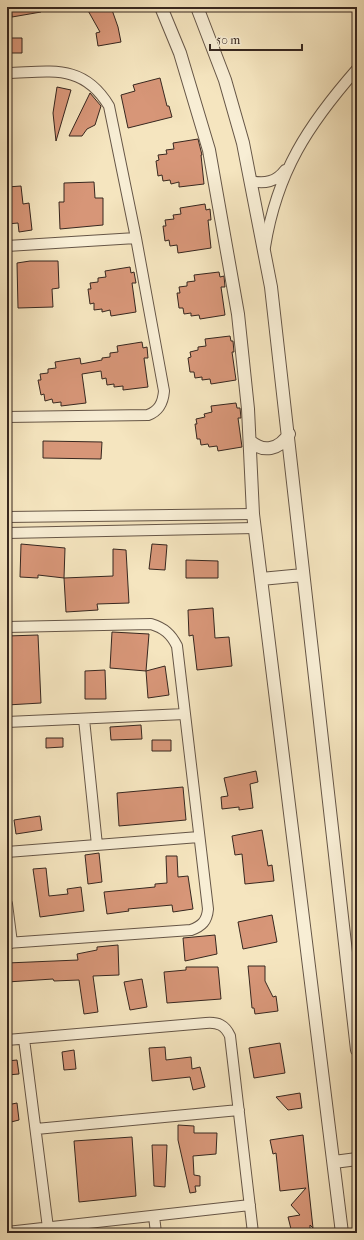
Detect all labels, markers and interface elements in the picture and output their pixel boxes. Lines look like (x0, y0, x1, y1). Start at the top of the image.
scale bar (210, 26, 302, 52)
text: 50 m (216, 33, 240, 47)

